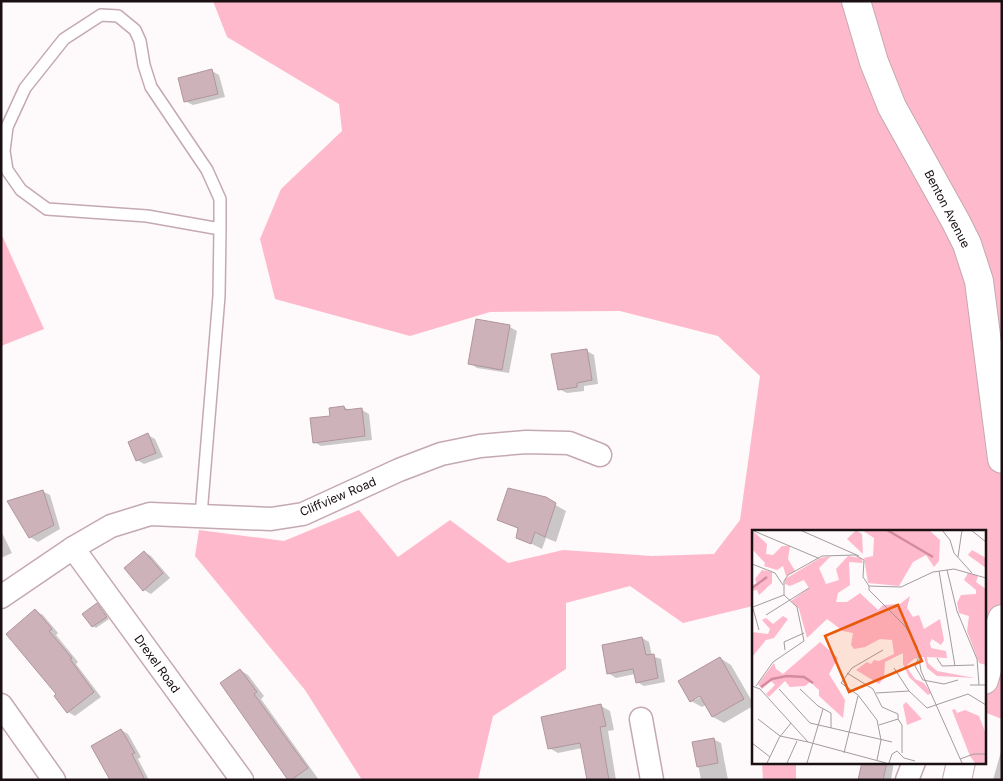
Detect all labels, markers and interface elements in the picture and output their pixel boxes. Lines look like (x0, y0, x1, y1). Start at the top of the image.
street label: Benton Avenue (921, 167, 974, 250)
street label: Cliffview Road (297, 474, 378, 519)
inset map (752, 530, 986, 764)
street label: Drexel Road (131, 632, 184, 696)

